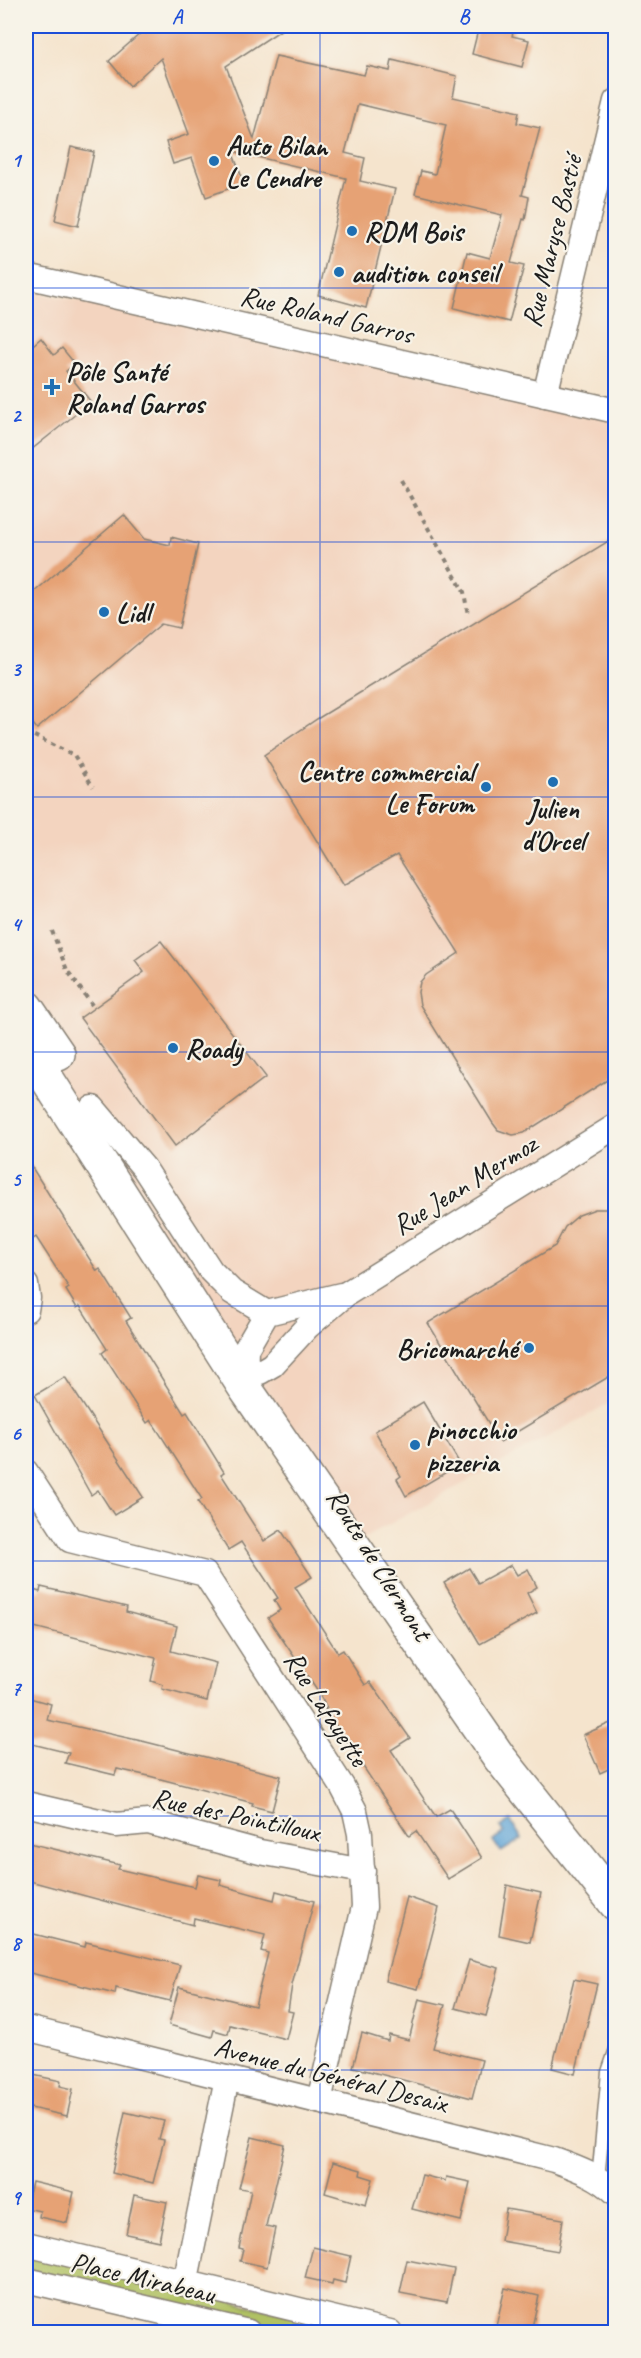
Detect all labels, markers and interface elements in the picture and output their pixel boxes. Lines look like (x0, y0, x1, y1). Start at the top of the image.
text: A (172, 4, 184, 29)
text: B (459, 4, 471, 29)
place label: Auto Bilan Le Cendre (226, 128, 329, 195)
text: 1 (12, 148, 23, 173)
street label: Rue Maryse Bastié (513, 148, 591, 331)
marker: Auto Bilan Le Cendre (207, 154, 221, 168)
place label: RDM Bois (364, 214, 466, 249)
marker: RDM Bois (345, 224, 359, 238)
place label: audition conseil (351, 255, 504, 290)
marker: audition conseil (332, 265, 346, 279)
street label: Rue Roland Garros (237, 278, 419, 352)
place label: Pôle Santé Roland Garros (66, 354, 207, 421)
marker: Pôle Santé Roland Garros (43, 378, 61, 396)
text: 2 (12, 403, 23, 428)
place label: Lidl (116, 595, 155, 630)
marker: Lidl (97, 605, 111, 619)
text: 3 (12, 657, 23, 682)
place label: Centre commercial Le Forum (298, 754, 479, 821)
marker: Julien d'Orcel (546, 775, 560, 789)
marker: Centre commercial Le Forum (479, 780, 493, 794)
place label: Julien d'Orcel (521, 791, 590, 858)
text: 4 (12, 912, 24, 937)
place label: Roady (185, 1031, 245, 1067)
marker: Roady (166, 1041, 180, 1055)
street label: Rue Jean Mermoz (386, 1125, 546, 1243)
text: 5 (12, 1167, 23, 1192)
place label: Bricomarché (397, 1331, 522, 1366)
marker: Bricomarché (522, 1341, 536, 1355)
place label: pinocchio pizzeria (427, 1412, 517, 1479)
text: 6 (11, 1421, 22, 1446)
marker: pinocchio pizzeria (408, 1438, 422, 1452)
street label: Route de Clermont (319, 1482, 442, 1649)
street label: Rue Lafayette (276, 1644, 378, 1774)
text: 7 (12, 1676, 23, 1701)
street label: Rue des Pointilloux (149, 1780, 325, 1850)
text: 8 (12, 1931, 24, 1956)
street label: Avenue du Général Desaix (211, 2029, 453, 2121)
text: 9 (12, 2185, 23, 2210)
street label: Place Mirabeau (67, 2244, 220, 2311)

